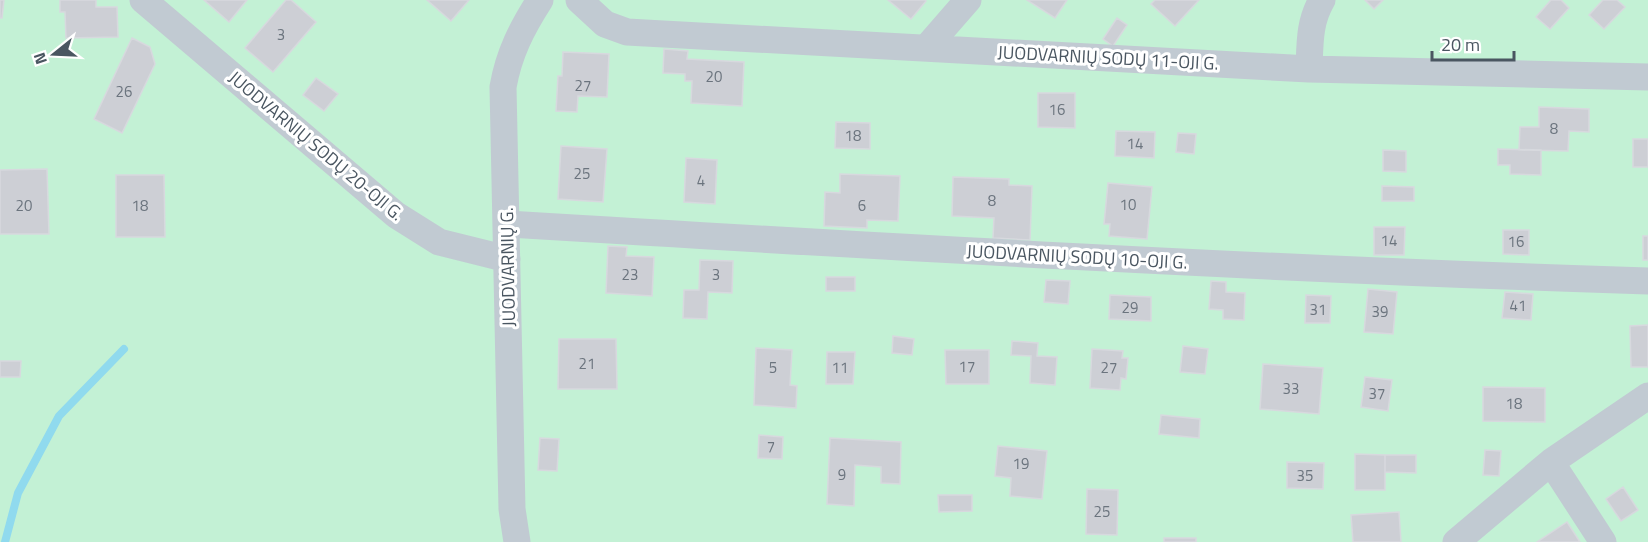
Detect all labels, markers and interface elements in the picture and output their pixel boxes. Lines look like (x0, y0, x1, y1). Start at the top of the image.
house number: 3 (277, 23, 285, 46)
north arrow (24, 24, 84, 84)
scale bar (1432, 24, 1514, 62)
text: 20 m (1441, 31, 1480, 58)
street label: JUODVARNIŲ SODŲ 11-OJI G. (997, 38, 1219, 77)
text: N (27, 50, 53, 68)
street label: JUODVARNIŲ SODŲ 20-OJI G. (223, 64, 410, 227)
house number: 20 (706, 65, 722, 88)
house number: 27 (575, 74, 591, 97)
house number: 26 (116, 80, 132, 103)
house number: 16 (1049, 98, 1065, 121)
house number: 8 (1550, 117, 1558, 140)
house number: 18 (845, 124, 861, 147)
house number: 14 (1127, 132, 1143, 155)
house number: 25 (574, 162, 590, 185)
house number: 4 (697, 169, 705, 192)
house number: 8 (988, 189, 996, 212)
house number: 10 (1120, 193, 1136, 216)
house number: 20 (16, 194, 32, 217)
house number: 18 (132, 194, 148, 217)
house number: 6 (858, 194, 866, 217)
street label: JUODVARNIŲ G. (493, 207, 522, 327)
house number: 14 (1381, 229, 1397, 252)
house number: 16 (1508, 230, 1524, 253)
street label: JUODVARNIŲ SODŲ 10-OJI G. (966, 237, 1188, 276)
house number: 23 (622, 263, 638, 286)
house number: 3 (712, 263, 720, 286)
house number: 41 (1510, 294, 1526, 317)
house number: 29 (1122, 296, 1138, 319)
house number: 31 (1310, 298, 1326, 321)
house number: 39 (1372, 300, 1388, 323)
house number: 21 (579, 352, 595, 375)
house number: 17 (959, 355, 975, 378)
house number: 5 (769, 356, 777, 379)
house number: 11 (832, 356, 848, 379)
house number: 27 (1101, 356, 1117, 379)
house number: 33 (1283, 377, 1299, 400)
house number: 37 (1369, 382, 1385, 405)
house number: 18 (1506, 392, 1522, 415)
house number: 7 (767, 435, 775, 458)
house number: 19 (1013, 452, 1029, 475)
house number: 9 (838, 463, 846, 486)
house number: 35 (1297, 464, 1313, 487)
house number: 25 (1094, 500, 1110, 523)

